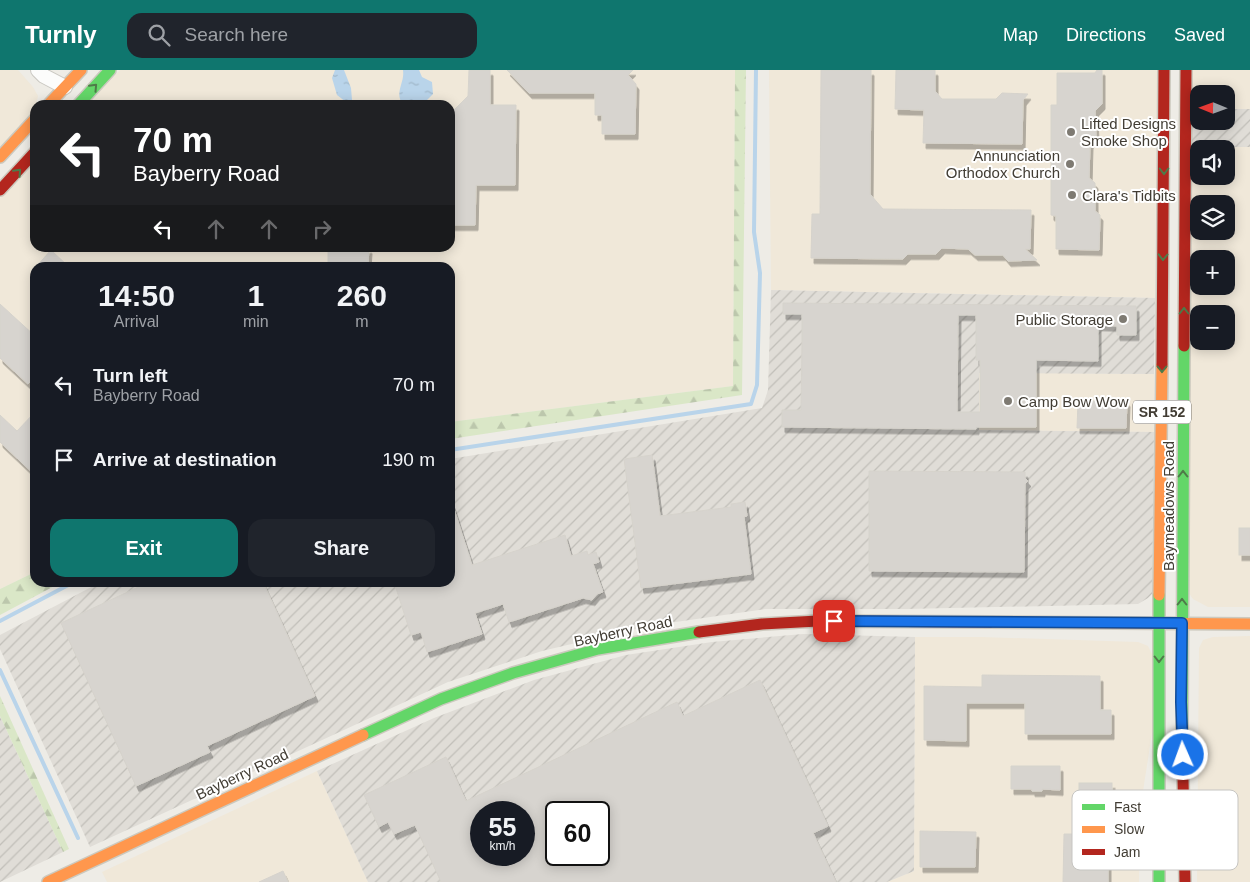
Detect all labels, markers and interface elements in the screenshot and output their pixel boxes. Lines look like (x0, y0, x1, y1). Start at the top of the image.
search box (127, 13, 477, 58)
text: Turnly (25, 21, 97, 48)
icon: search (145, 21, 173, 49)
text: Search here (185, 24, 288, 45)
text: Map (1003, 25, 1038, 45)
text: Directions (1066, 25, 1146, 45)
text: Saved (1174, 25, 1225, 45)
one-way arrow (88, 84, 97, 93)
north arrow (1190, 85, 1235, 130)
map controls (1190, 85, 1235, 350)
place label: Lifted Designs Smoke Shop (1081, 115, 1176, 149)
icon: left (50, 120, 115, 185)
text: 70 m (133, 120, 213, 159)
marker: Lifted Designs Smoke Shop (1065, 126, 1077, 138)
button: sound (1190, 140, 1235, 185)
place label: Annunciation Orthodox Church (946, 147, 1060, 181)
marker: Annunciation Orthodox Church (1064, 158, 1076, 170)
text: Bayberry Road (133, 161, 280, 186)
one-way arrow (12, 168, 21, 177)
one-way arrow (1159, 168, 1169, 175)
place label: Clara's Tidbits (1082, 187, 1176, 204)
marker: Clara's Tidbits (1066, 189, 1078, 201)
button: layers (1190, 195, 1235, 240)
icon: left (149, 215, 177, 243)
icon: ahead (202, 215, 230, 243)
icon: ahead (255, 215, 283, 243)
icon: right (308, 215, 336, 243)
button: + (1190, 250, 1235, 295)
one-way arrow (1158, 254, 1168, 261)
text: 14:50 (98, 279, 175, 312)
text: 1 (247, 279, 264, 312)
text: 260 (337, 279, 387, 312)
button: − (1190, 305, 1235, 350)
one-way arrow (1179, 307, 1189, 315)
place label: Public Storage (1015, 311, 1113, 328)
text: Arrival (114, 313, 159, 330)
text: min (243, 313, 269, 330)
text: m (355, 313, 368, 330)
marker: Public Storage (1117, 313, 1129, 325)
text: Turn left (93, 365, 168, 386)
one-way arrow (1157, 365, 1167, 373)
icon: left (50, 371, 78, 399)
text: 70 m (393, 374, 435, 395)
text: Bayberry Road (93, 387, 200, 404)
place label: Camp Bow Wow (1018, 393, 1129, 410)
marker: Camp Bow Wow (1002, 395, 1014, 407)
road number: SR 152 (1133, 401, 1191, 424)
street label: Baymeadows Road (1160, 441, 1177, 571)
icon: arrive (50, 446, 78, 474)
text: Arrive at destination (93, 449, 277, 470)
text: 190 m (382, 449, 435, 470)
one-way arrow (1178, 470, 1188, 478)
button: Exit (50, 519, 238, 577)
button: Share (248, 519, 435, 577)
one-way arrow (1177, 598, 1187, 606)
pin (813, 600, 855, 642)
icon: arrive (820, 607, 848, 635)
street label: Bayberry Road (572, 612, 674, 650)
one-way arrow (1154, 656, 1164, 663)
position arrow (1156, 728, 1208, 780)
street label: Bayberry Road (193, 745, 291, 803)
legend (1072, 790, 1238, 870)
text: Fast (1114, 799, 1141, 815)
speed limit sign: 60 (545, 801, 610, 866)
text: 55 (489, 813, 516, 841)
text: Slow (1114, 821, 1145, 837)
text: km/h (489, 839, 516, 853)
text: Jam (1114, 844, 1140, 860)

